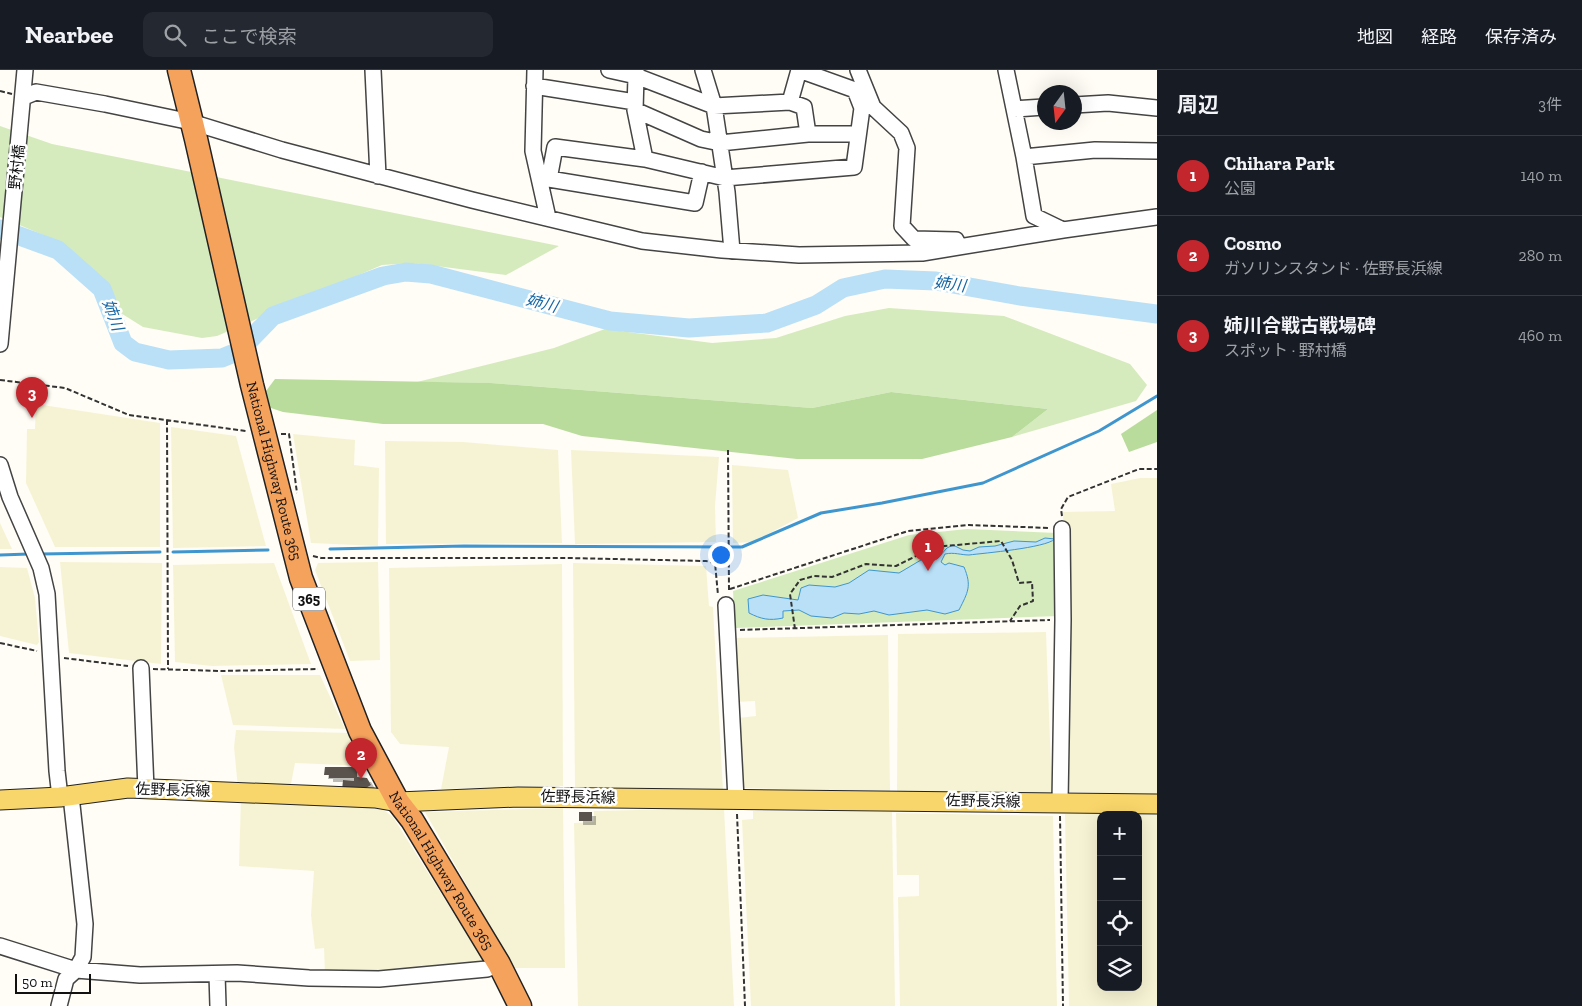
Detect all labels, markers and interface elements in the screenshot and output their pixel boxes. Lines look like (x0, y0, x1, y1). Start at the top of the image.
search box (143, 12, 493, 57)
text: Nearbee (25, 20, 113, 49)
icon: search (161, 21, 189, 49)
text: ここで検索 (201, 25, 296, 48)
text: 地図 (1357, 26, 1393, 48)
text: 経路 (1421, 26, 1457, 48)
text: 保存済み (1485, 26, 1557, 48)
north arrow (1037, 85, 1082, 130)
text: 周辺 (1177, 92, 1219, 117)
text: 3件 (1538, 95, 1562, 114)
street label: 野村橋 (6, 144, 28, 190)
text: Chihara Park (1224, 152, 1335, 175)
text: 1 (1190, 166, 1196, 185)
text: 140 m (1521, 166, 1562, 185)
text: 公園 (1224, 179, 1256, 198)
text: Cosmo (1224, 232, 1281, 255)
text: 2 (1189, 246, 1197, 265)
text: 280 m (1518, 246, 1562, 265)
text: ガソリンスタンド · 佐野長浜線 (1224, 259, 1442, 278)
water label: 姉川 (933, 273, 969, 296)
water label: 姉川 (524, 290, 562, 317)
water label: 姉川 (98, 297, 128, 335)
text: 姉川合戦古戦場碑 (1224, 314, 1376, 337)
text: 3 (1189, 326, 1197, 345)
text: 460 m (1518, 326, 1562, 345)
text: スポット · 野村橋 (1224, 341, 1347, 360)
pin: 3 (16, 377, 48, 418)
street label: National Highway Route 365 (242, 380, 305, 563)
pin: 1 (912, 530, 944, 571)
your location (708, 542, 734, 568)
road number: 365 (293, 588, 325, 610)
pin: 2 (345, 738, 377, 779)
street label: 佐野長浜線 (135, 780, 211, 800)
street label: 佐野長浜線 (540, 787, 616, 807)
street label: National Highway Route 365 (385, 788, 498, 953)
street label: 佐野長浜線 (945, 791, 1021, 811)
map controls (1097, 811, 1142, 991)
button: + (1097, 811, 1142, 856)
button: − (1097, 856, 1142, 901)
button: locate (1097, 901, 1142, 946)
button: layers (1097, 946, 1142, 991)
scale bar (15, 971, 91, 994)
text: 50 m (22, 974, 53, 991)

